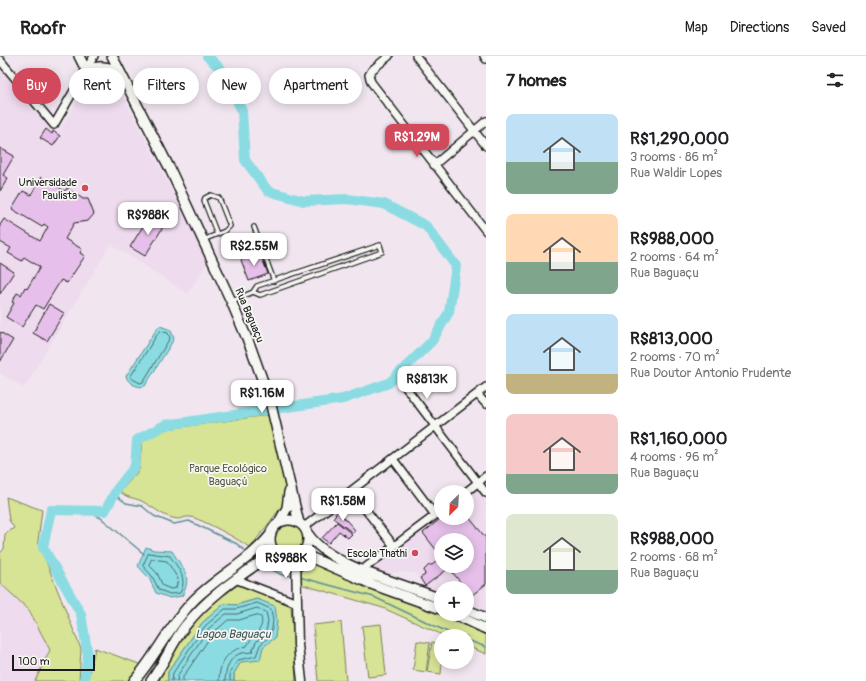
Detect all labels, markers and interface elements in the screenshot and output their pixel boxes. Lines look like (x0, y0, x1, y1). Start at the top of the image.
text: Roofr (20, 16, 66, 40)
text: Map (685, 19, 708, 36)
text: Directions (730, 19, 789, 36)
text: Saved (811, 19, 846, 36)
chip: Buy (12, 68, 61, 104)
chip: Rent (69, 68, 125, 104)
chip: Filters (133, 68, 199, 104)
chip: New (207, 68, 261, 104)
chip: Apartment (269, 68, 362, 104)
icon: filters (824, 69, 846, 91)
text: 7 homes (506, 70, 566, 91)
pin: R$1.29M (380, 124, 454, 158)
text: R$1,290,000 (630, 128, 729, 149)
text: R$1.29M (394, 129, 440, 145)
icon: home (538, 130, 586, 178)
text: 3 rooms · 86 m² (630, 149, 718, 165)
text: Rua Waldir Lopes (630, 165, 722, 181)
place label: Universidade Paulista (19, 176, 78, 202)
marker: Universidade Paulista (80, 183, 90, 193)
pin: R$988K (115, 202, 181, 236)
text: R$988K (127, 207, 169, 223)
text: R$988,000 (630, 228, 714, 249)
icon: home (538, 230, 586, 278)
pin: R$2.55M (217, 233, 291, 267)
text: R$2.55M (230, 238, 278, 254)
text: 2 rooms · 64 m² (630, 249, 719, 265)
text: Rua Baguaçu (630, 265, 699, 281)
street label: Rua Baguaçu (232, 286, 267, 345)
text: R$813,000 (630, 328, 713, 349)
icon: home (538, 330, 586, 378)
text: 2 rooms · 70 m² (630, 349, 720, 365)
text: Rua Doutor Antonio Prudente (630, 365, 791, 381)
pin: R$813K (394, 366, 460, 400)
text: R$813K (406, 371, 448, 387)
pin: R$1.16M (225, 380, 299, 414)
text: R$1.16M (240, 385, 284, 401)
text: R$1,160,000 (630, 428, 727, 449)
icon: home (538, 430, 586, 478)
text: 4 rooms · 96 m² (630, 449, 718, 465)
park label: Parque Ecológico Baguaçú (189, 462, 267, 488)
text: Rua Baguaçu (630, 465, 699, 481)
north arrow (434, 485, 474, 525)
map controls (434, 485, 474, 669)
pin: R$1.58M (306, 488, 380, 522)
text: R$1.58M (320, 493, 366, 509)
text: R$988,000 (630, 528, 714, 549)
icon: home (538, 530, 586, 578)
button: layers (434, 533, 474, 573)
pin: R$988K (253, 545, 319, 579)
place label: Escola Thathi (347, 547, 407, 560)
marker: Escola Thathi (410, 548, 420, 558)
text: 2 rooms · 68 m² (630, 549, 718, 565)
text: R$988K (265, 550, 307, 566)
text: Rua Baguaçu (630, 565, 699, 581)
button: + (434, 581, 474, 621)
water label: Lagoa Baguaçu (195, 627, 272, 642)
button: − (434, 629, 474, 669)
scale bar (12, 653, 95, 672)
text: 100 m (18, 655, 49, 668)

